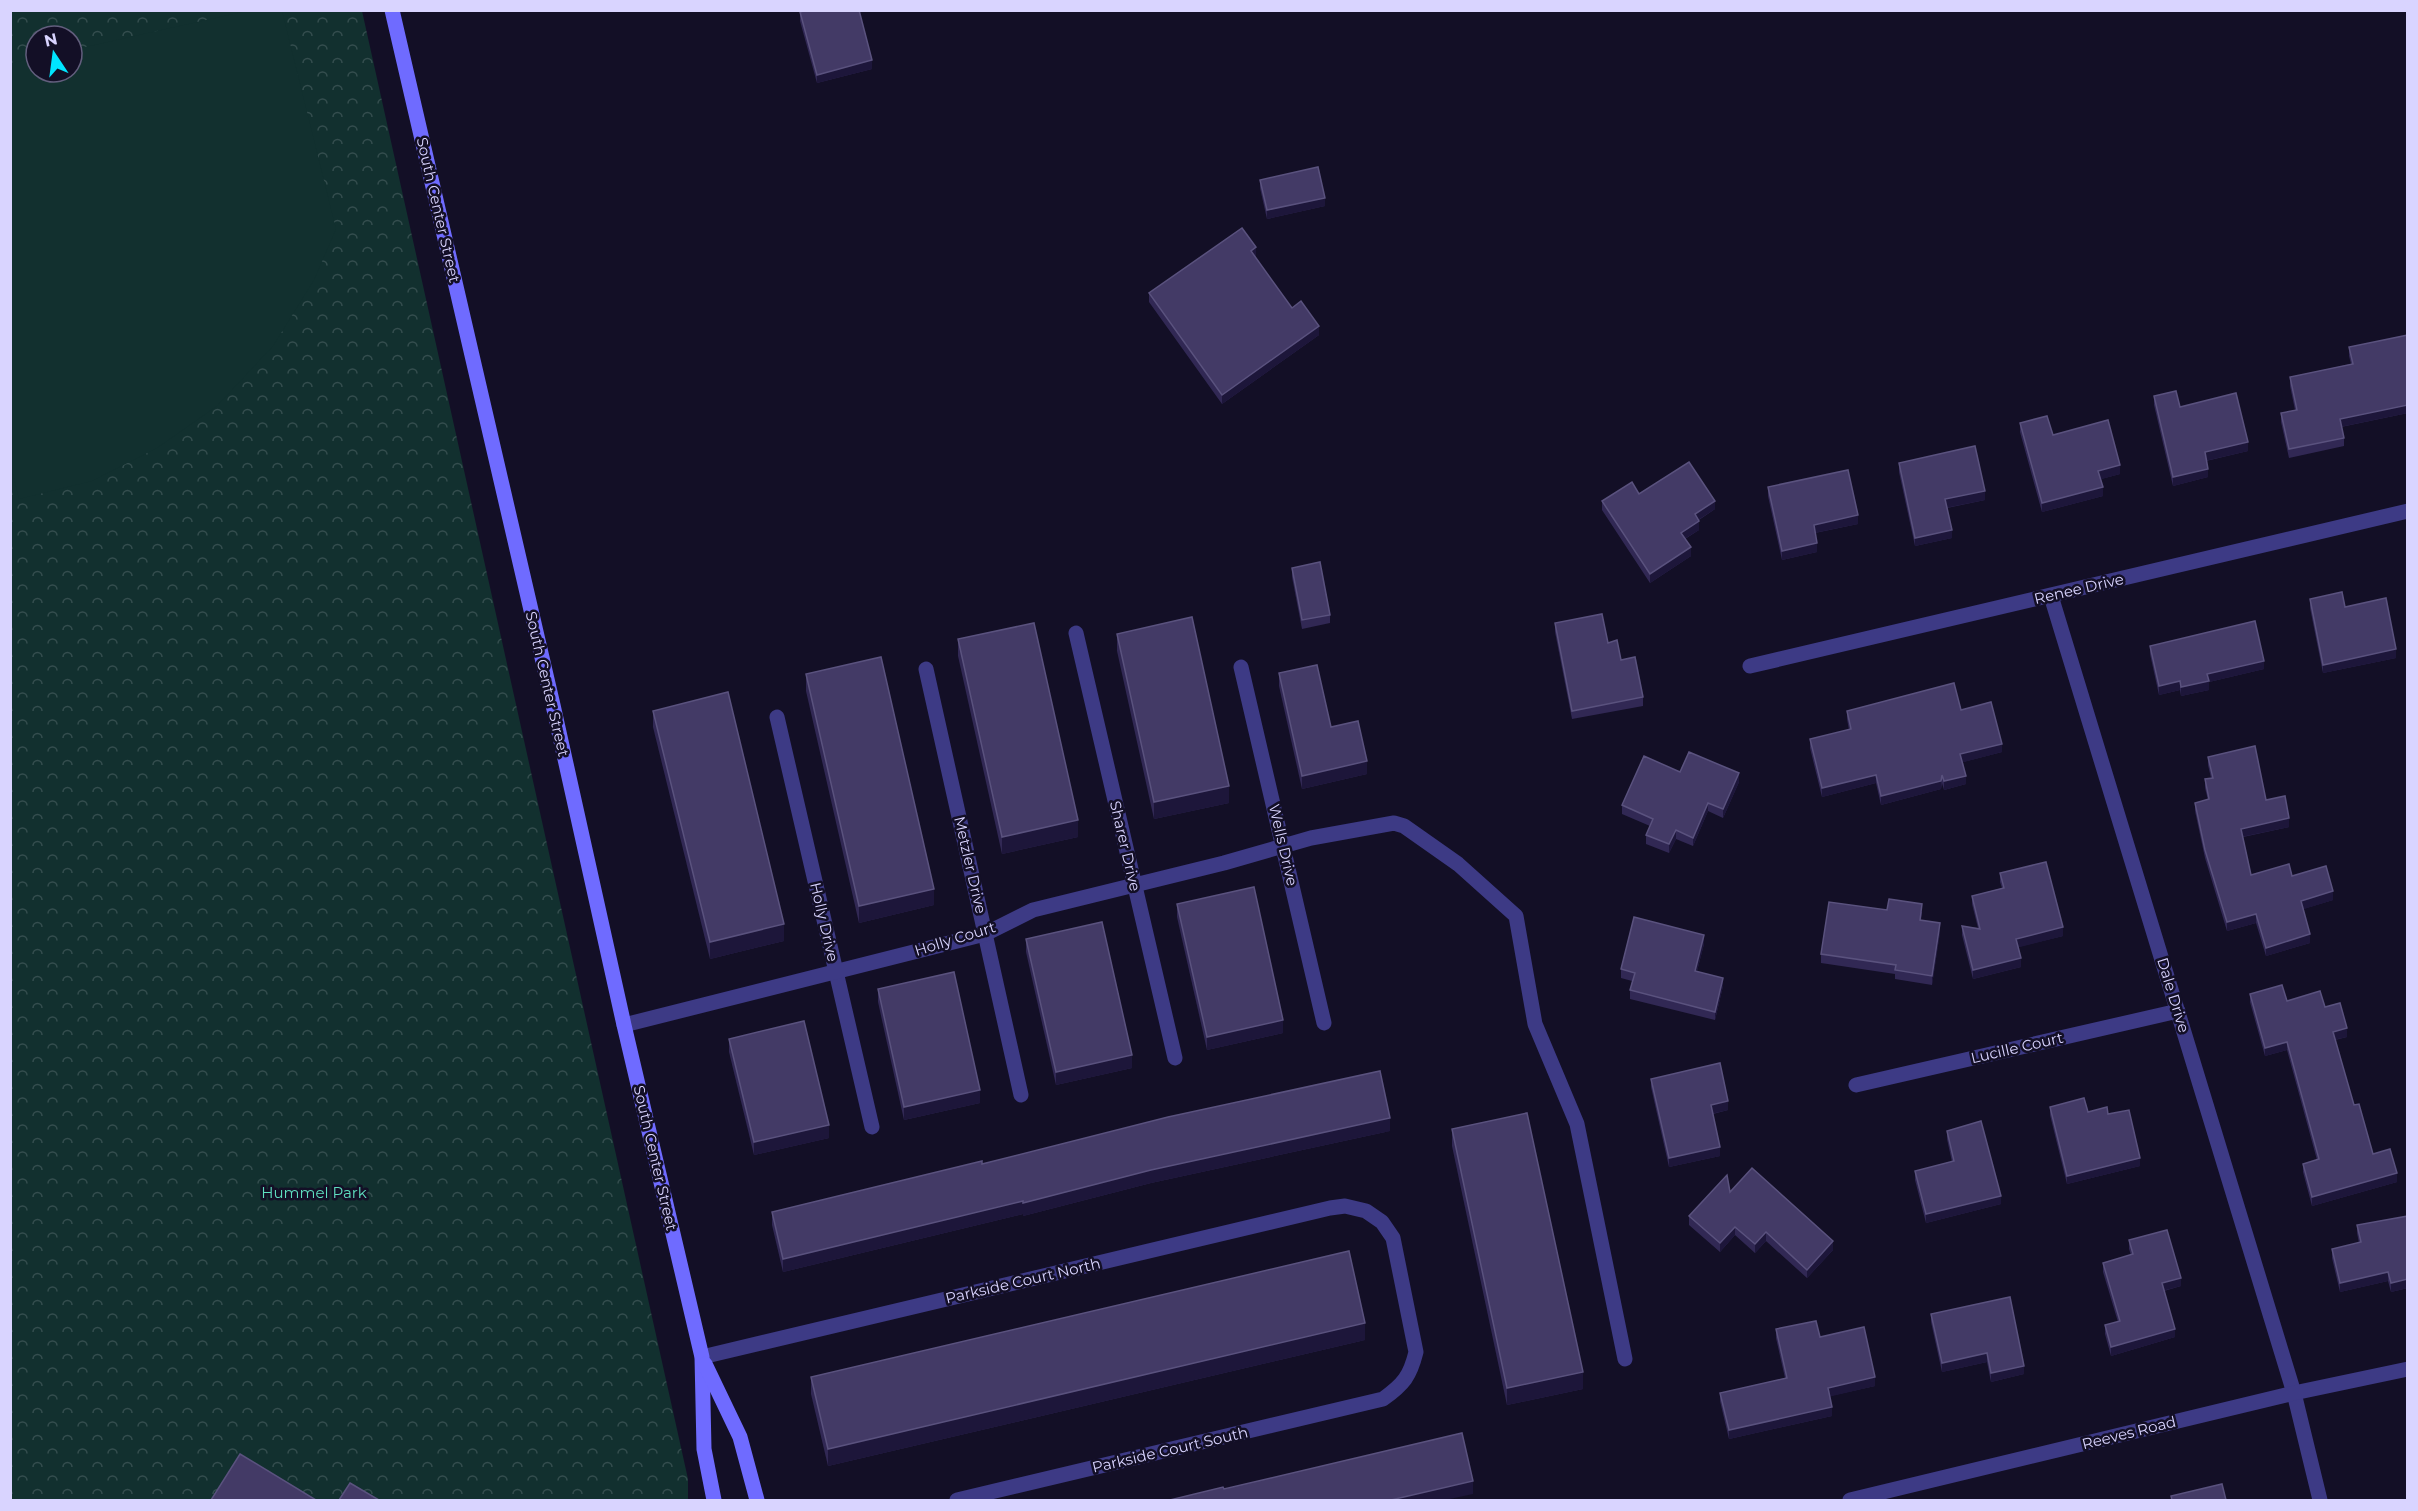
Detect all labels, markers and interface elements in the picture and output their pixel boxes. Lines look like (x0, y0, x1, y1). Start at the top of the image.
north arrow (24, 24, 84, 84)
text: N (42, 29, 59, 51)
street label: South Center Street (413, 135, 464, 284)
street label: Renee Drive (2032, 569, 2126, 608)
street label: South Center Street (522, 609, 573, 758)
street label: Sharer Drive (1106, 799, 1145, 893)
street label: Wells Drive (1265, 802, 1302, 888)
street label: Metzler Drive (950, 814, 991, 915)
street label: Holly Drive (806, 880, 843, 963)
street label: Holly Court (912, 917, 998, 960)
street label: Dale Drive (2153, 955, 2194, 1035)
street label: Lucille Court (1969, 1028, 2065, 1067)
street label: South Center Street (630, 1083, 681, 1232)
park label: Hummel Park (261, 1183, 367, 1202)
street label: Parkside Court North (943, 1253, 1102, 1308)
street label: Reeves Road (2080, 1412, 2178, 1453)
street label: Parkside Court South (1090, 1422, 1250, 1477)

